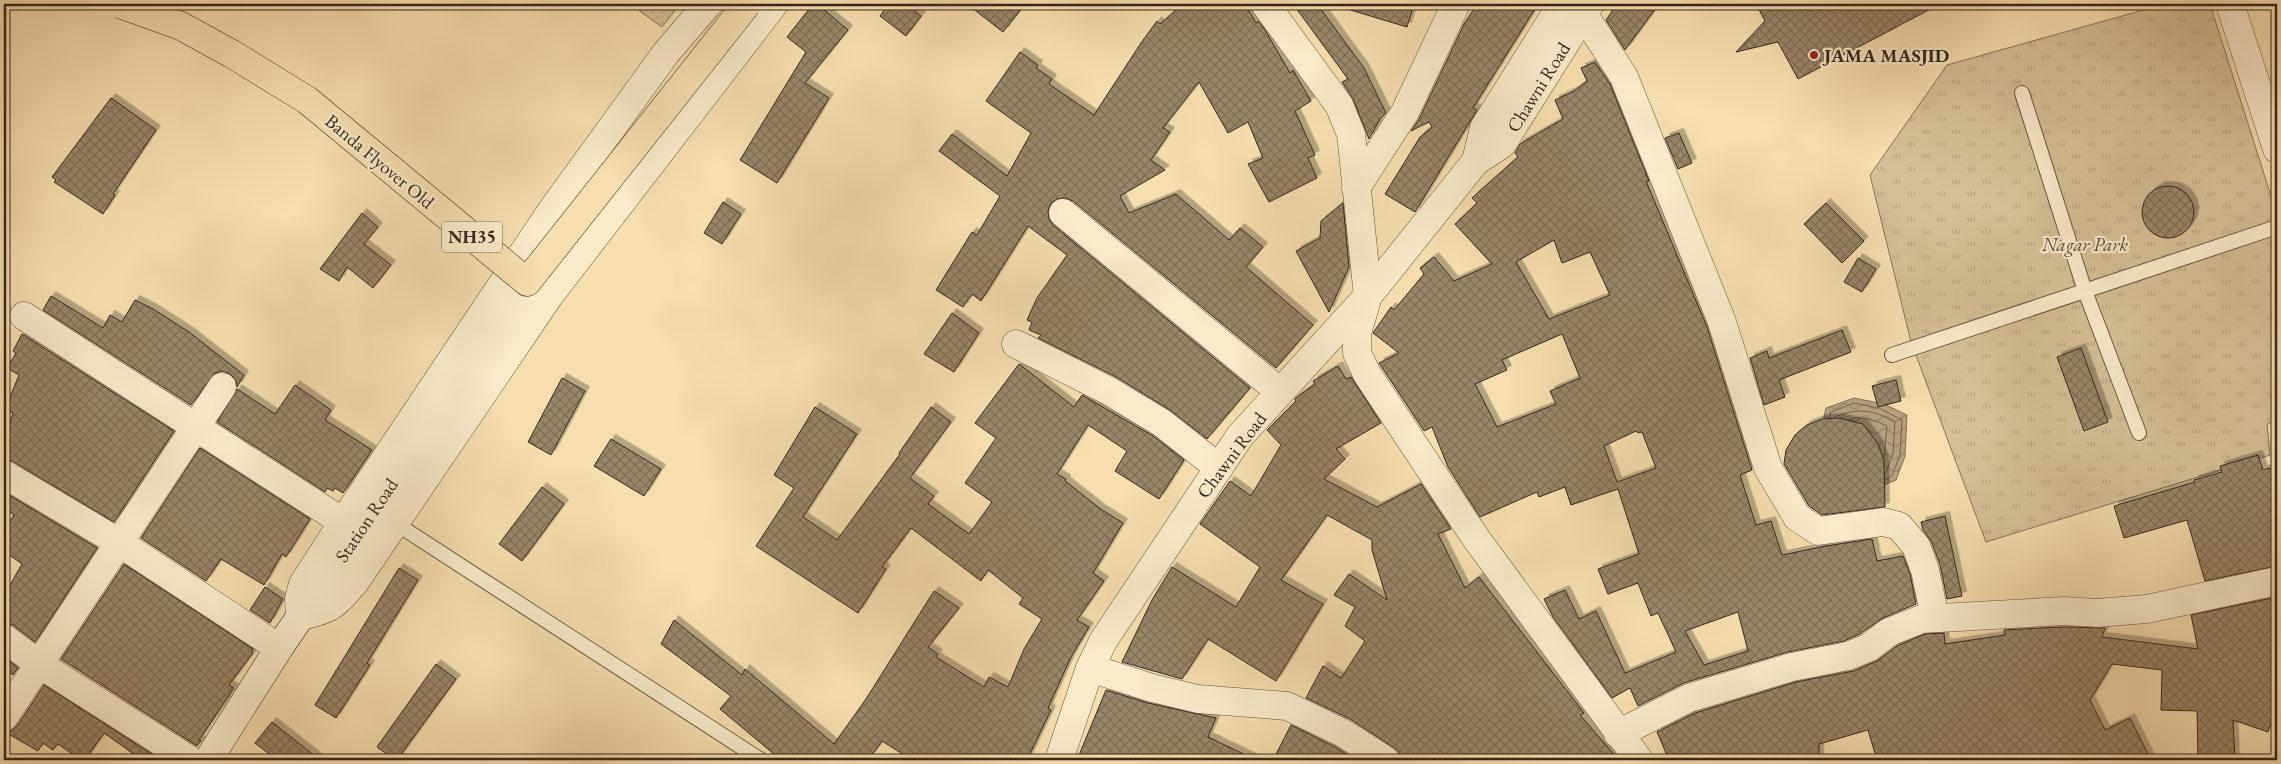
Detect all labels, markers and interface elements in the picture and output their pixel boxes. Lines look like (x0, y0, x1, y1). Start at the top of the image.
street label: Chawni Road (1501, 37, 1576, 137)
place label: JAMA MASJID (1822, 43, 1950, 68)
marker: JAMA MASJID (1808, 49, 1820, 61)
street label: Banda Flyover Old (320, 108, 440, 215)
road number: NH35 (442, 222, 502, 252)
park label: Nagar Park (2041, 232, 2128, 257)
street label: Chawni Road (1191, 407, 1272, 503)
street label: Station Road (329, 473, 404, 567)

